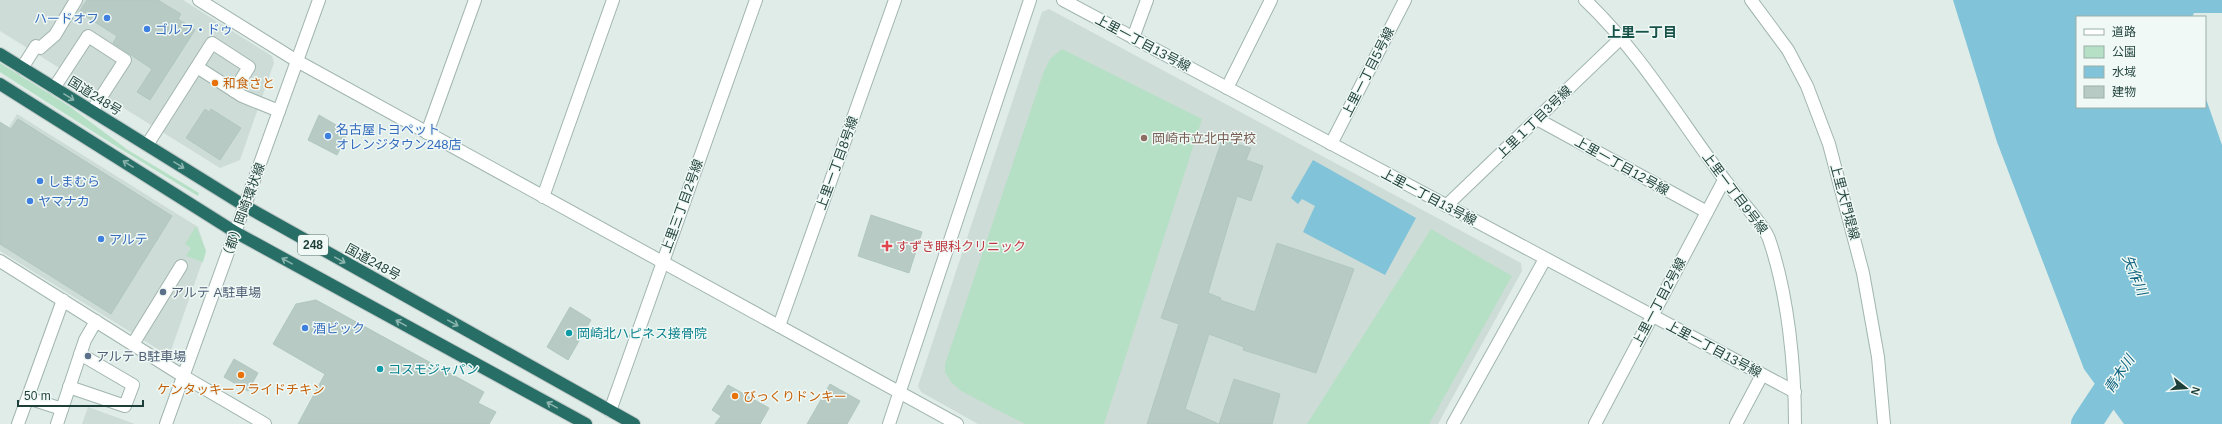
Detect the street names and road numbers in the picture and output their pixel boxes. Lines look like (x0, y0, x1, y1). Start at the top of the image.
street label: 上里一丁目13号線 (1093, 12, 1193, 74)
street label: 上里一丁目5号線 (1339, 25, 1397, 119)
street label: 国道248号 (65, 74, 125, 118)
street label: 上里１丁目3号線 (1493, 82, 1575, 162)
street label: 上里一丁目8号線 (813, 114, 861, 212)
street label: 上里一丁目12号線 (1572, 134, 1672, 198)
street label: 上里一丁目9号線 (1699, 149, 1771, 237)
street label: 上里三丁目2号線 (658, 157, 706, 255)
street label: （都）岡崎環状線 (218, 161, 268, 263)
street label: 上里大門堤線 (1828, 162, 1862, 242)
street label: 上里一丁目13号線 (1379, 166, 1479, 228)
road number: 248 (298, 235, 328, 255)
street label: 国道248号 (343, 241, 403, 283)
street label: 上里一丁目2号線 (1629, 255, 1689, 349)
street label: 上里一丁目13号線 (1664, 318, 1764, 380)

